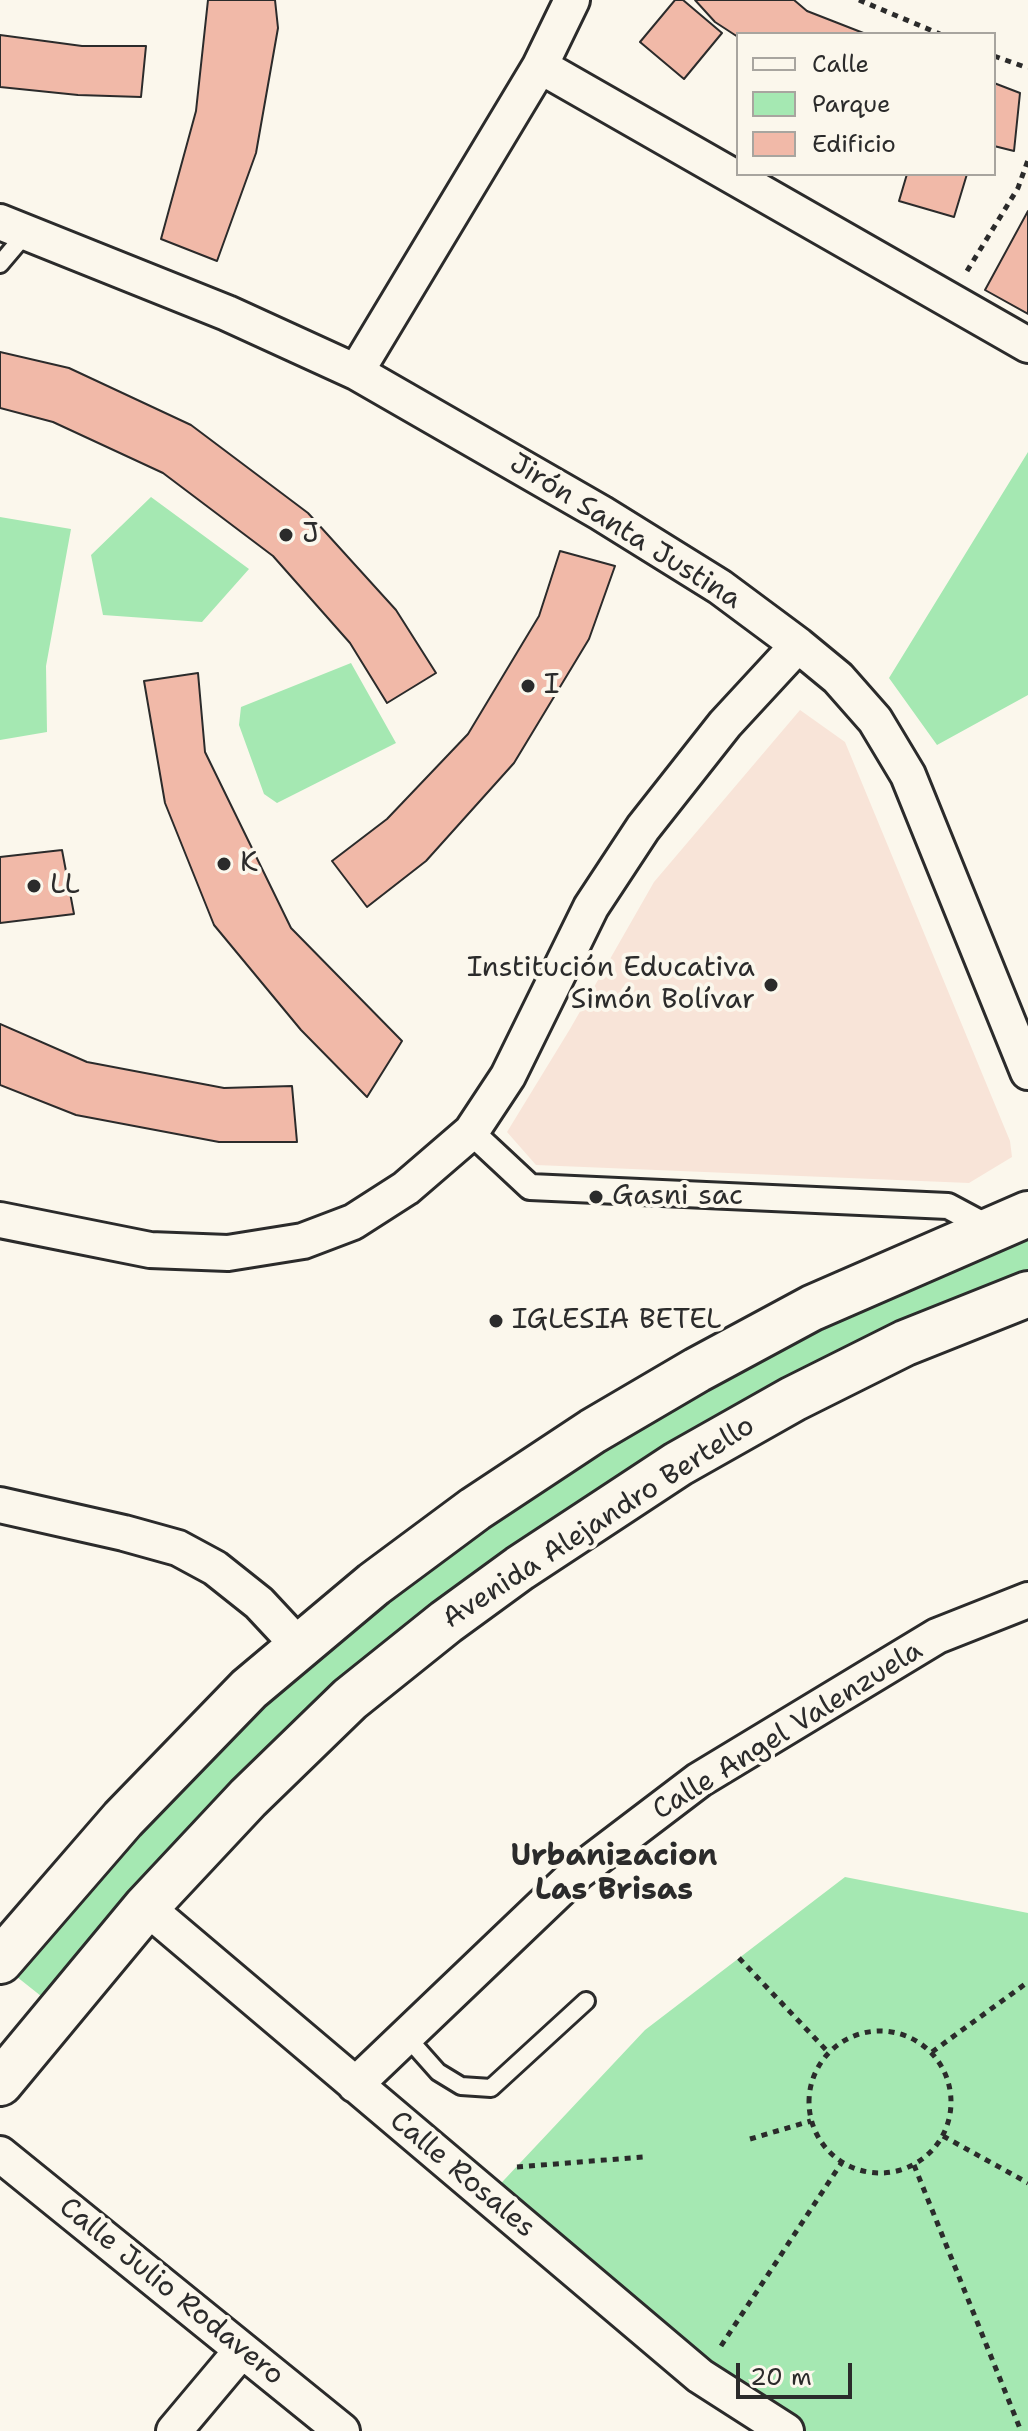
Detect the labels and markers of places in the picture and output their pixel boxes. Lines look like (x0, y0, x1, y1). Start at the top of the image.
place label: J (302, 518, 319, 552)
marker: J (277, 526, 295, 544)
place label: I (544, 669, 559, 703)
marker: I (519, 677, 537, 695)
place label: K (240, 847, 258, 881)
marker: K (215, 855, 233, 873)
place label: LL (50, 869, 80, 903)
marker: LL (25, 877, 43, 895)
place label: Institución Educativa Simón Bolívar (467, 952, 755, 1018)
marker: Institución Educativa Simón Bolívar (762, 976, 780, 994)
place label: Gasni sac (612, 1180, 743, 1214)
marker: Gasni sac (587, 1188, 605, 1206)
place label: IGLESIA BETEL (512, 1304, 722, 1338)
marker: IGLESIA BETEL (487, 1312, 505, 1330)

